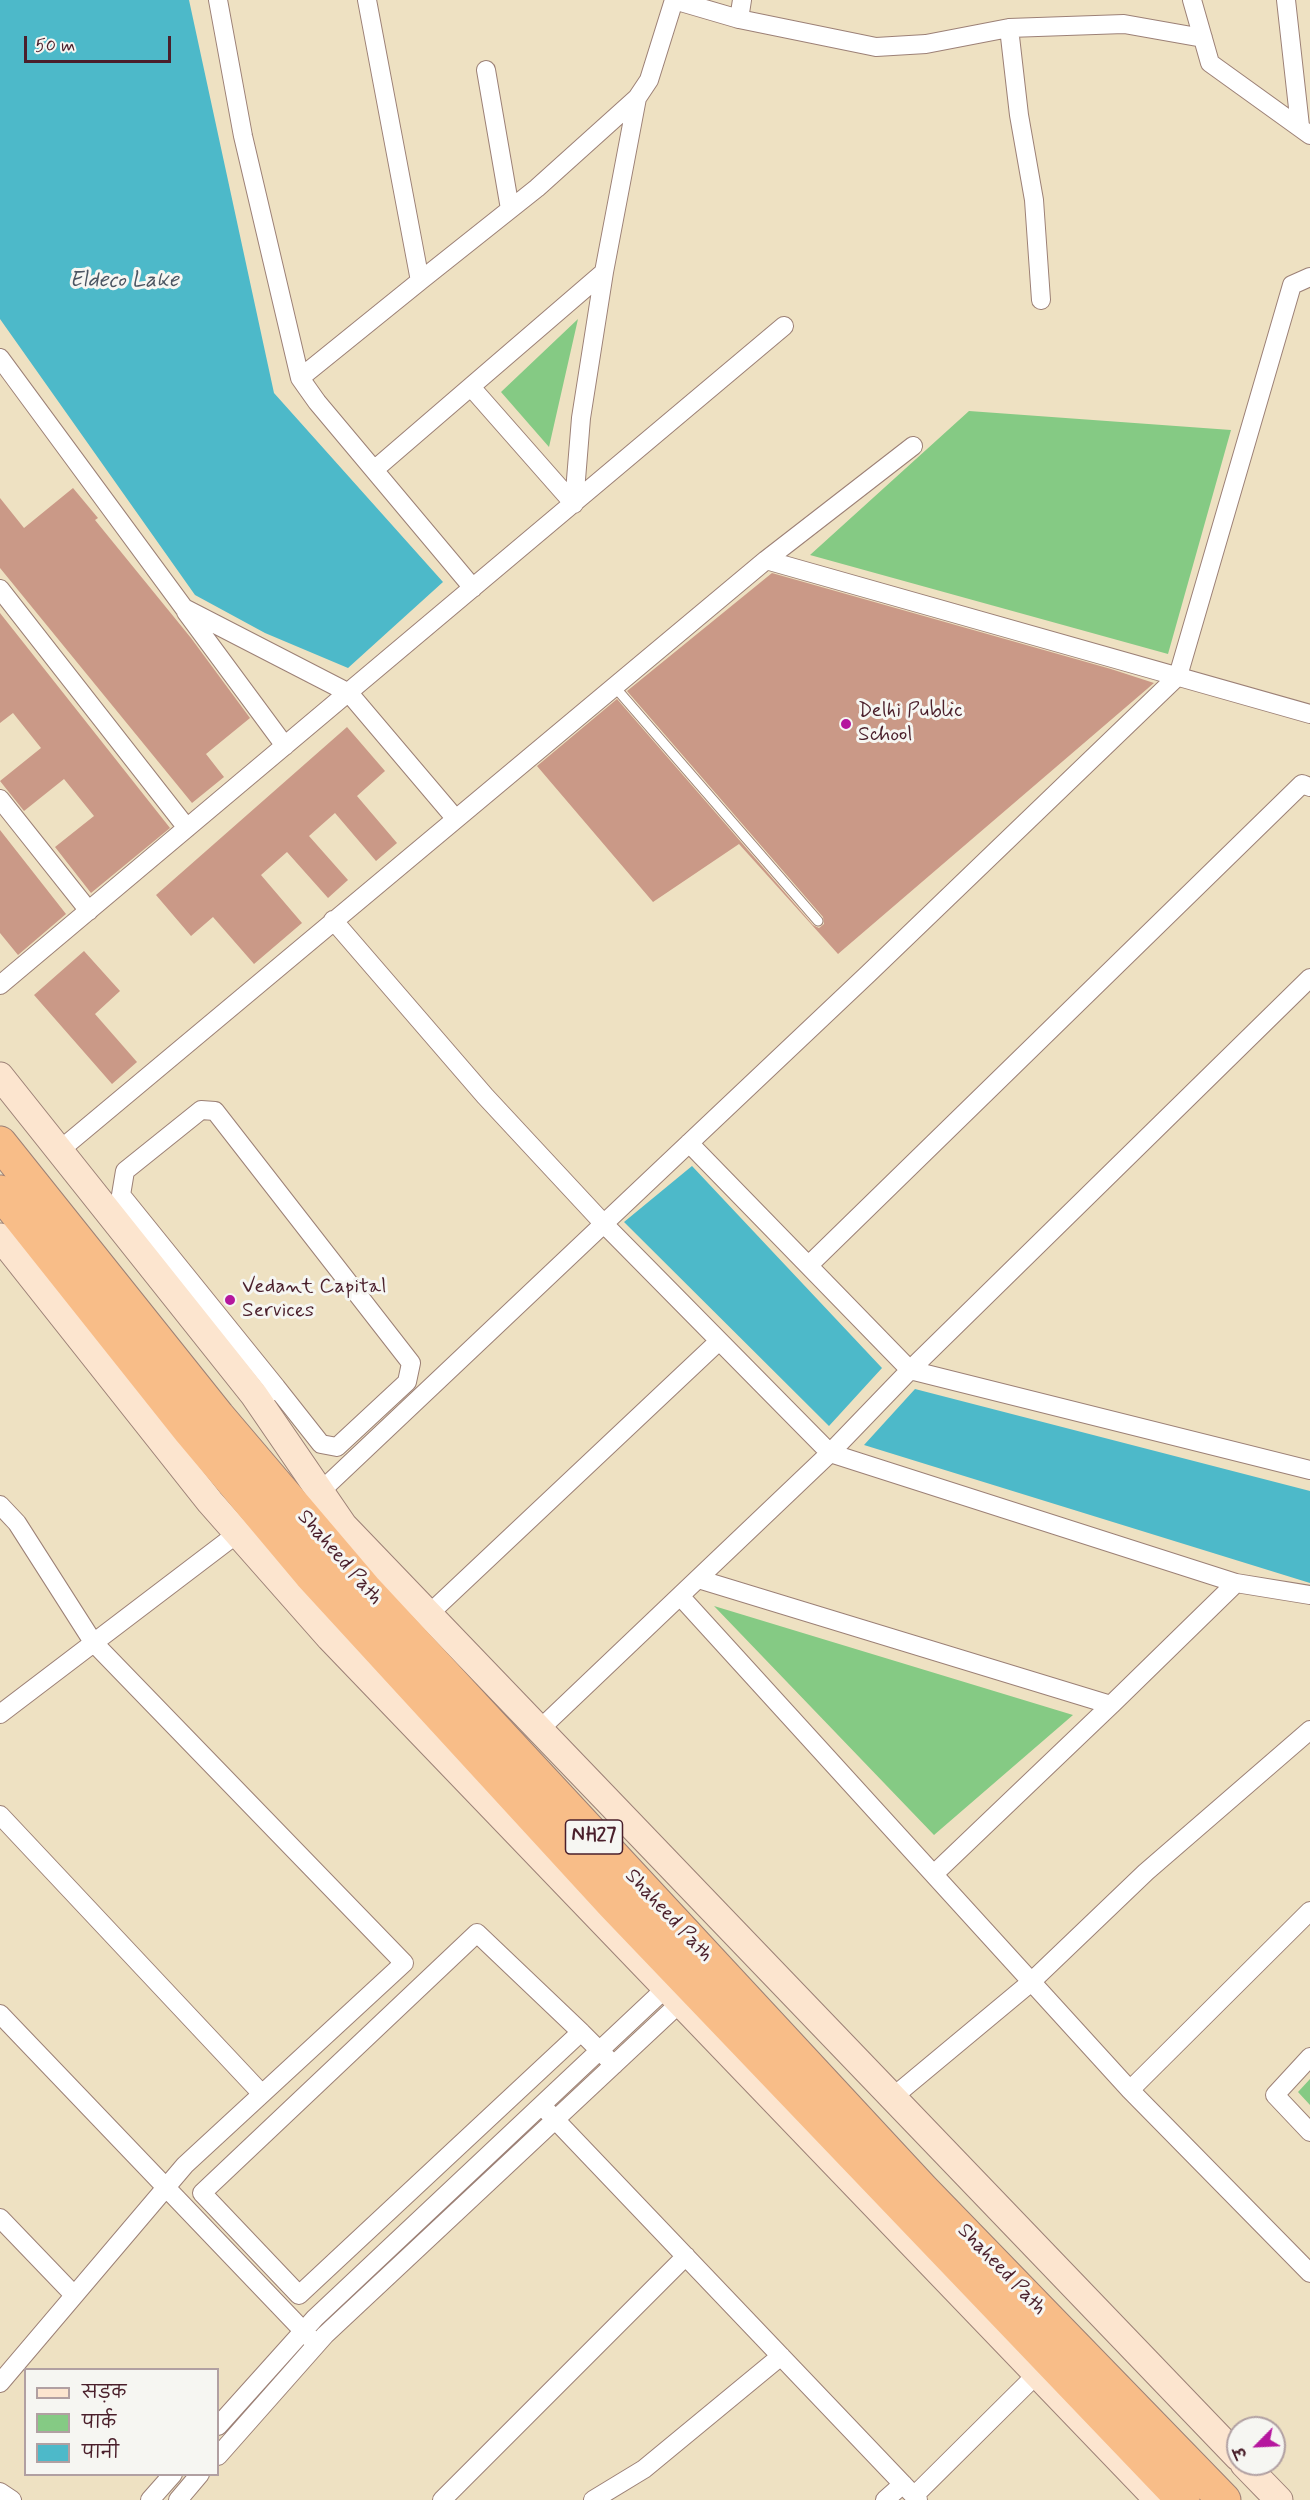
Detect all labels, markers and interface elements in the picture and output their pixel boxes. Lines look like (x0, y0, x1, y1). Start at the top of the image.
scale bar (27, 24, 174, 62)
text: 50 m (35, 34, 75, 58)
water label: Eldeco Lake (69, 268, 179, 294)
place label: Delhi Public School (858, 699, 963, 749)
marker: Delhi Public School (839, 717, 853, 731)
place label: Vedant Capital Services (242, 1275, 386, 1325)
marker: Vedant Capital Services (223, 1293, 237, 1307)
street label: Shaheed Path (291, 1505, 387, 1611)
road number: NH27 (566, 1820, 622, 1854)
street label: Shaheed Path (619, 1864, 717, 1968)
street label: Shaheed Path (951, 2219, 1051, 2321)
legend (24, 2368, 219, 2476)
text: सड़क (82, 2381, 126, 2405)
text: पार्क (82, 2411, 116, 2435)
north arrow (1226, 2416, 1286, 2476)
text: पानी (82, 2441, 119, 2465)
text: उ (1229, 2444, 1253, 2462)

